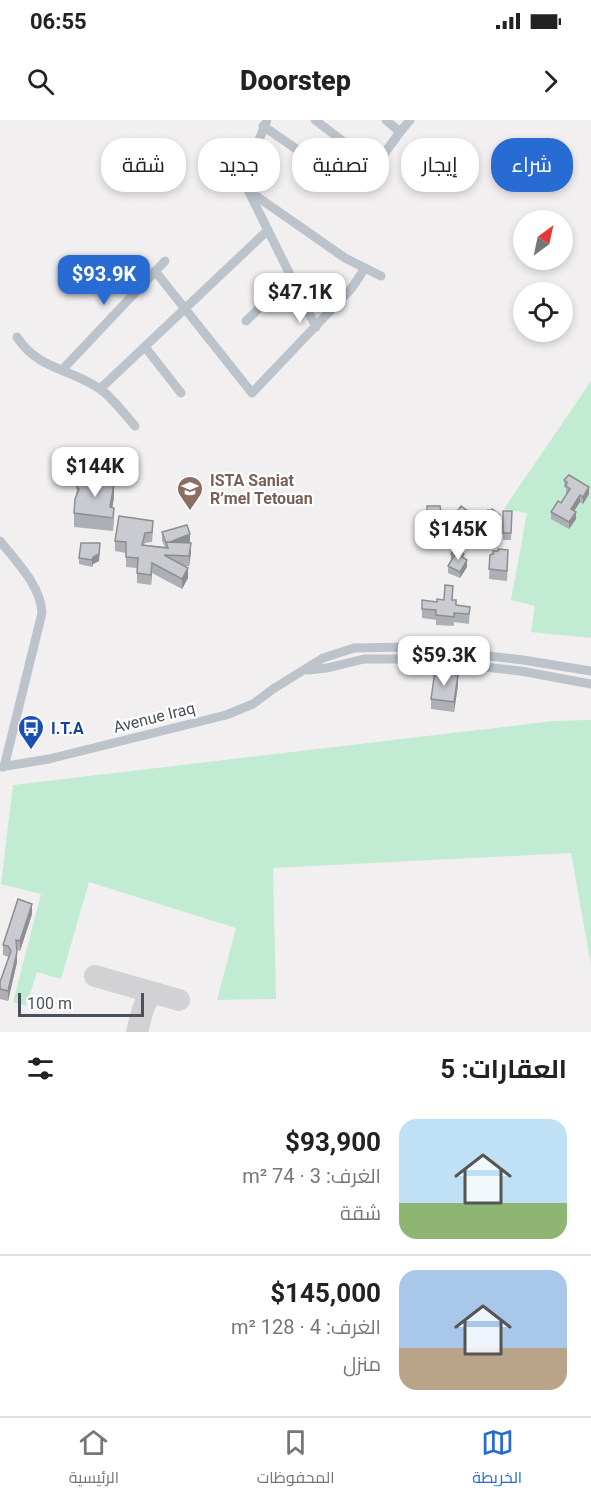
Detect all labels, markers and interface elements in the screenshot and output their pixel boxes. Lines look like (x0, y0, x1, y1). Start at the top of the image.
text: 06:55 (30, 9, 87, 34)
icon: search (24, 65, 57, 98)
text: Doorstep (240, 65, 351, 97)
icon: forward (534, 65, 567, 98)
chip: شقة (101, 138, 186, 192)
chip: جديد (198, 138, 280, 192)
chip: تصفية (292, 138, 389, 192)
chip: إيجار (401, 138, 479, 192)
chip: شراء (491, 138, 573, 192)
north arrow (513, 210, 573, 270)
map controls (513, 210, 573, 342)
pin: $93.9K (55, 255, 153, 306)
text: $93.9K (72, 262, 136, 286)
pin: $47.1K (251, 273, 349, 324)
text: $47.1K (268, 280, 332, 304)
button: locate (513, 282, 573, 342)
pin: $144K (53, 447, 137, 498)
text: $144K (66, 454, 124, 478)
place label: ISTA Saniat R’mel Tetouan (210, 471, 313, 508)
school or university icon: ISTA Saniat R’mel Tetouan (175, 474, 205, 512)
pin: $145K (416, 510, 500, 561)
text: $145K (429, 517, 487, 541)
pin: $59.3K (395, 636, 493, 687)
text: $59.3K (412, 643, 476, 667)
street label: Avenue Iraq (111, 698, 197, 737)
bus stop icon: I.T.A (16, 713, 46, 751)
place label: I.T.A (51, 719, 84, 738)
scale bar (18, 990, 144, 1018)
text: 100 m (27, 994, 72, 1013)
icon: filters (24, 1052, 57, 1085)
text: العقارات: 5 (440, 1054, 567, 1084)
text: $93,900 (285, 1127, 381, 1157)
icon: home (447, 1143, 519, 1215)
text: الغرف: 3 · 74 m² (242, 1164, 381, 1188)
text: شقة (340, 1201, 381, 1225)
text: $145,000 (270, 1278, 381, 1308)
icon: home (447, 1294, 519, 1366)
text: الغرف: 4 · 128 m² (231, 1315, 381, 1339)
text: منزل (343, 1352, 381, 1376)
tab: الرئيسية (69, 1426, 119, 1492)
tab: المحفوظات (257, 1426, 335, 1492)
tab: الخريطة (472, 1426, 522, 1492)

